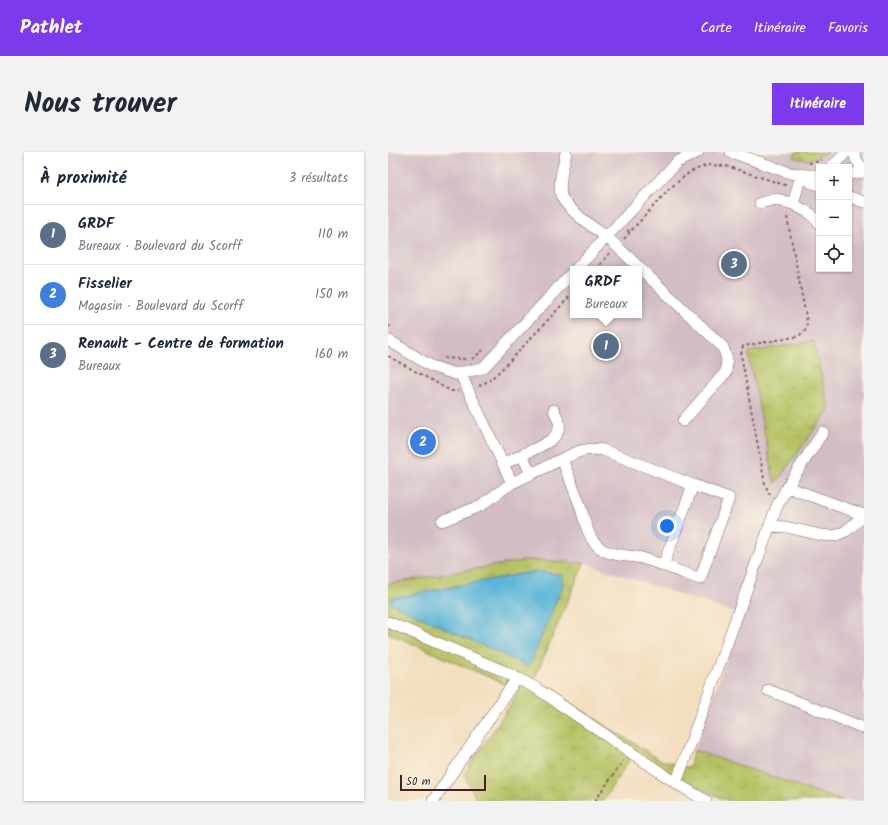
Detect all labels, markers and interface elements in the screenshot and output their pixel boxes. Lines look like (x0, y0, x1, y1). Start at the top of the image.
text: Pathlet (20, 13, 82, 43)
text: Carte (700, 17, 732, 39)
text: Itinéraire (754, 17, 806, 39)
text: Favoris (828, 17, 868, 39)
text: Nous trouver (24, 82, 177, 127)
button: Itinéraire (772, 83, 864, 125)
map controls (816, 164, 852, 272)
button: + (816, 164, 852, 200)
text: À proximité (40, 165, 127, 192)
text: 3 résultats (289, 168, 348, 189)
button: − (816, 200, 852, 236)
text: GRDF (78, 212, 114, 236)
text: 1 (51, 224, 55, 245)
text: 110 m (318, 224, 348, 245)
text: Bureaux · Boulevard du Scorff (78, 236, 242, 257)
button: locate (816, 236, 852, 272)
pin: 3 (721, 249, 747, 279)
popup (570, 266, 642, 318)
text: GRDF (585, 270, 621, 294)
text: Fisselier (78, 272, 132, 296)
text: 2 (49, 284, 57, 305)
text: 150 m (315, 284, 348, 305)
text: Bureaux (585, 294, 627, 315)
text: Magasin · Boulevard du Scorff (78, 296, 243, 317)
pin: 1 (593, 331, 619, 361)
text: Renault - Centre de formation (78, 332, 284, 356)
text: 3 (49, 344, 57, 365)
text: 160 m (315, 344, 348, 365)
text: Bureaux (78, 356, 121, 377)
pin: 2 (410, 427, 436, 457)
your location (657, 516, 677, 536)
scale bar (400, 773, 486, 792)
text: 50 m (406, 773, 431, 791)

